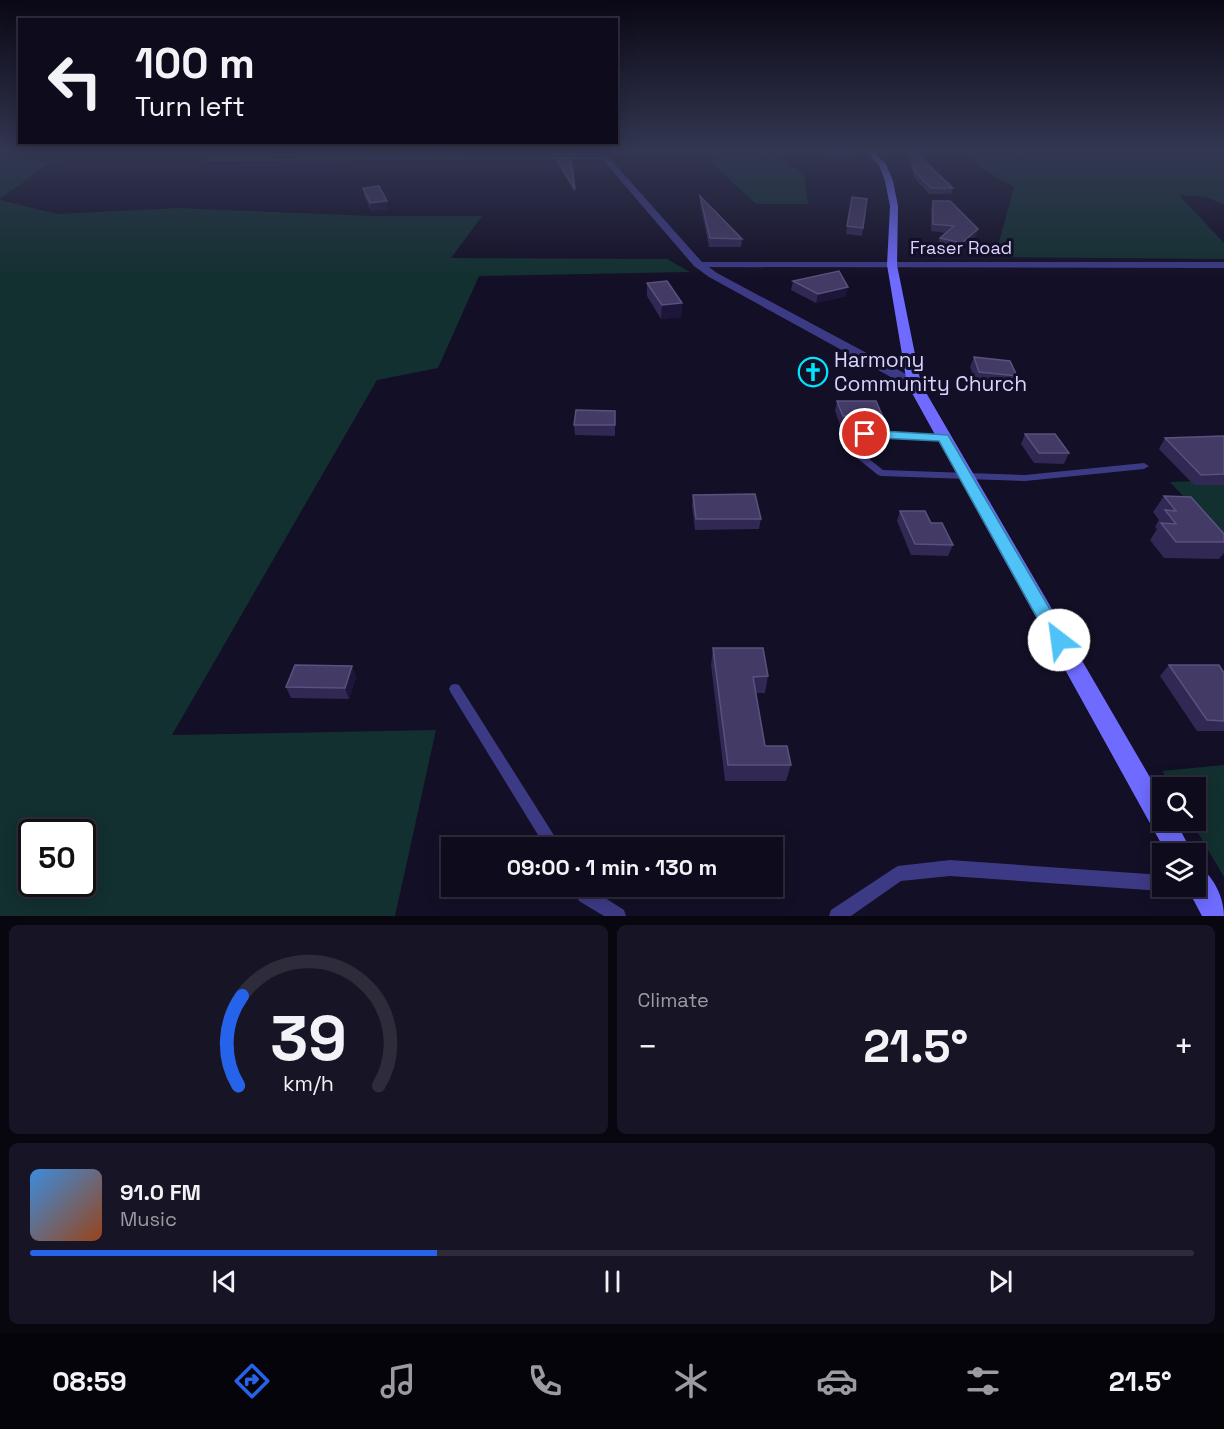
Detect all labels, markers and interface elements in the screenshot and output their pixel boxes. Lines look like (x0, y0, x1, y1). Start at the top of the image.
text: 100 m (135, 37, 255, 90)
icon: left (36, 42, 114, 120)
text: Turn left (135, 89, 245, 124)
street label: Fraser Road (910, 236, 1012, 259)
place label: Harmony Community Church (834, 346, 1027, 397)
church icon: Harmony Community Church (797, 356, 829, 388)
pin (839, 408, 890, 459)
icon: arrive (848, 417, 881, 450)
position arrow (1027, 608, 1091, 672)
map controls (1152, 777, 1206, 897)
button: search (1152, 777, 1206, 831)
speed limit sign: 50 (18, 819, 96, 897)
button: layers (1152, 843, 1206, 897)
text: 09:00 · 1 min · 130 m (507, 853, 717, 881)
text: Climate (638, 987, 709, 1013)
text: 39 (270, 999, 346, 1078)
text: 21.5° (863, 1018, 968, 1075)
text: − (638, 1026, 658, 1068)
text: + (1174, 1026, 1194, 1068)
text: km/h (283, 1071, 334, 1098)
text: 91.0 FM (120, 1178, 201, 1206)
text: Music (120, 1206, 177, 1232)
icon: previous (208, 1265, 241, 1298)
icon: pause (596, 1265, 629, 1298)
icon: next (984, 1265, 1017, 1298)
icon: directions (231, 1360, 273, 1402)
icon: music (377, 1360, 419, 1402)
icon: phone (524, 1360, 566, 1402)
icon: climate (670, 1360, 712, 1402)
icon: car (816, 1360, 858, 1402)
icon: filters (962, 1360, 1004, 1402)
text: 08:59 (52, 1364, 127, 1399)
text: 21.5° (1109, 1364, 1172, 1399)

